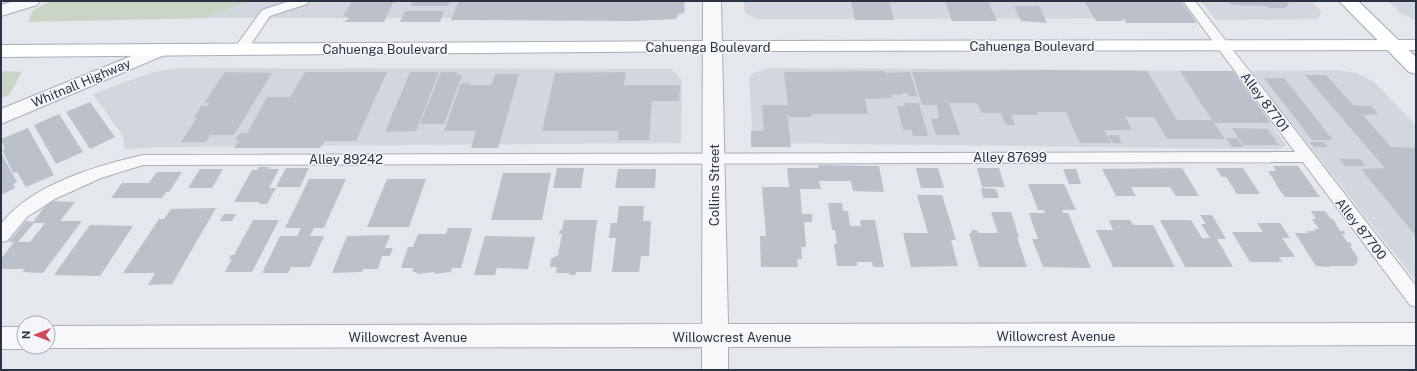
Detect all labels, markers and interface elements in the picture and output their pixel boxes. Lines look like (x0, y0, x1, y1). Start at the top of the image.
street label: Cahuenga Boulevard (969, 39, 1095, 54)
street label: Cahuenga Boulevard (645, 40, 771, 55)
street label: Cahuenga Boulevard (322, 42, 448, 57)
street label: Whitnall Highway (29, 55, 133, 111)
street label: Alley 87701 (1238, 69, 1292, 135)
street label: Collins Street (707, 144, 722, 226)
street label: Alley 87699 (973, 150, 1047, 165)
street label: Alley 89242 (309, 152, 383, 167)
street label: Alley 87700 (1332, 195, 1390, 263)
north arrow (16, 315, 56, 355)
street label: Willowcrest Avenue (997, 329, 1115, 344)
street label: Willowcrest Avenue (349, 330, 467, 345)
street label: Willowcrest Avenue (673, 330, 791, 345)
text: N (20, 331, 32, 339)

